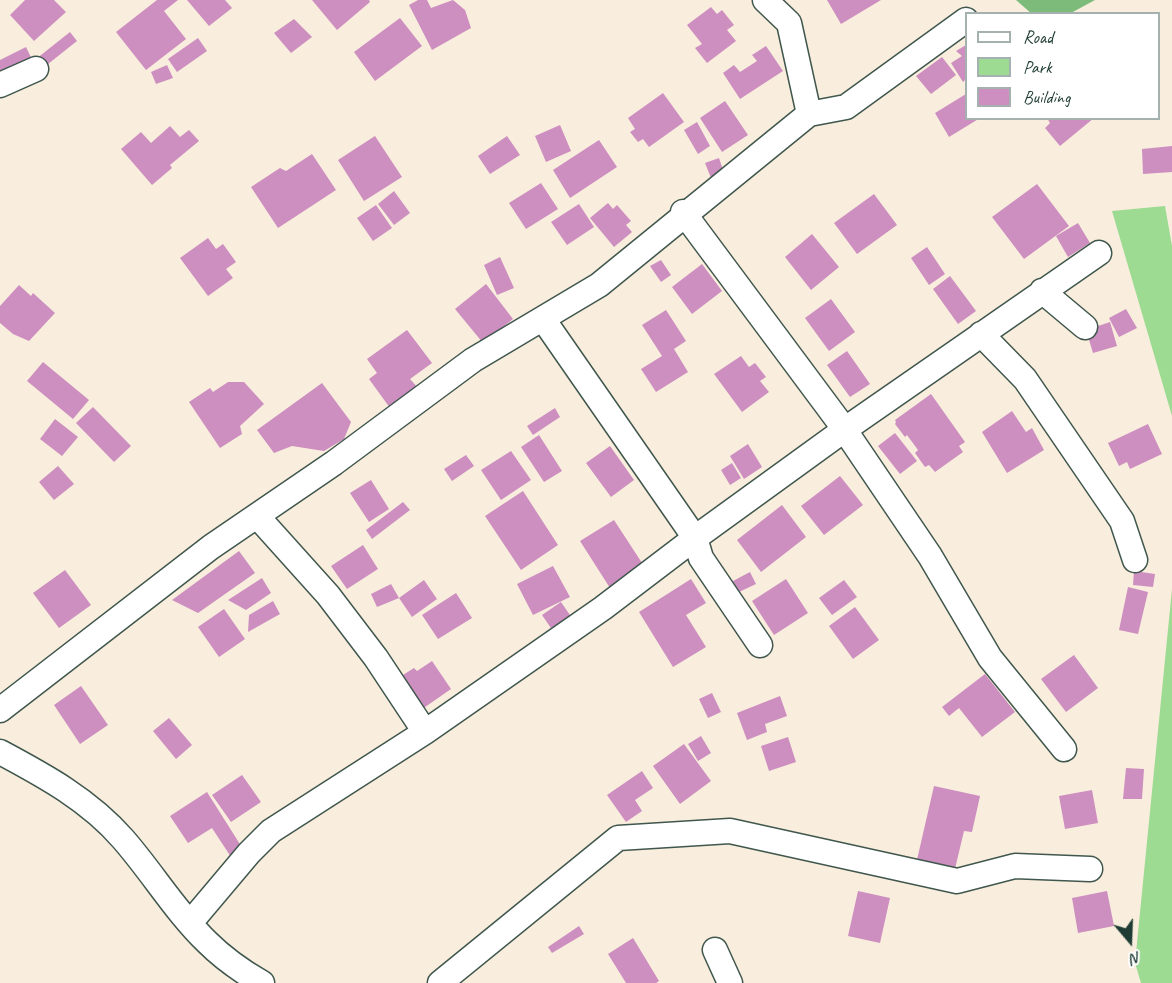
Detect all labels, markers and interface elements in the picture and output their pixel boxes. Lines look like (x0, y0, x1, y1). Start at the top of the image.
legend (965, 12, 1160, 120)
text: Road (1023, 26, 1053, 48)
text: Park (1023, 56, 1052, 78)
text: Building (1023, 86, 1070, 108)
north arrow (1100, 911, 1160, 971)
text: N (1128, 947, 1144, 969)

